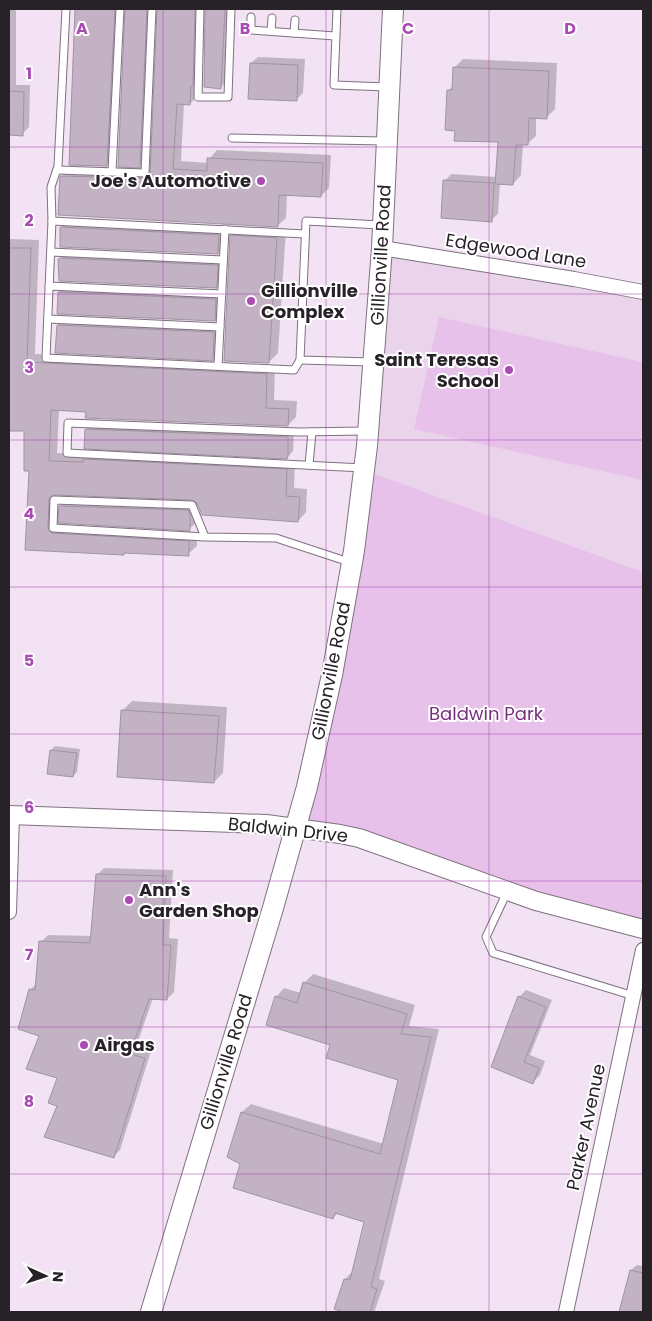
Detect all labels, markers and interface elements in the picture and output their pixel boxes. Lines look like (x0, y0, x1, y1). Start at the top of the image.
text: A (76, 17, 88, 40)
text: B (240, 17, 250, 40)
text: C (402, 17, 414, 40)
text: D (564, 17, 576, 40)
text: 1 (26, 62, 32, 85)
place label: Joe's Automotive (91, 168, 251, 193)
marker: Joe's Automotive (255, 175, 267, 187)
street label: Gillionville Road (364, 184, 397, 326)
text: 2 (24, 209, 34, 232)
street label: Edgewood Lane (444, 227, 588, 274)
place label: Gillionville Complex (261, 278, 358, 324)
marker: Gillionville Complex (245, 295, 257, 307)
place label: Saint Teresas School (374, 347, 499, 393)
text: 3 (24, 356, 34, 379)
marker: Saint Teresas School (503, 364, 515, 376)
text: 4 (24, 502, 35, 525)
street label: Gillionville Road (305, 599, 356, 742)
text: 5 (24, 649, 34, 672)
park label: Baldwin Park (429, 701, 544, 726)
text: 6 (24, 796, 34, 819)
street label: Baldwin Drive (227, 811, 349, 848)
place label: Ann's Garden Shop (139, 877, 259, 923)
marker: Ann's Garden Shop (123, 894, 135, 906)
text: 7 (25, 943, 34, 966)
street label: Gillionville Road (193, 991, 258, 1133)
place label: Airgas (94, 1032, 155, 1057)
marker: Airgas (78, 1039, 90, 1051)
street label: Parker Avenue (560, 1061, 611, 1193)
text: 8 (24, 1090, 34, 1113)
north arrow (20, 1251, 70, 1301)
text: N (48, 1271, 68, 1282)

